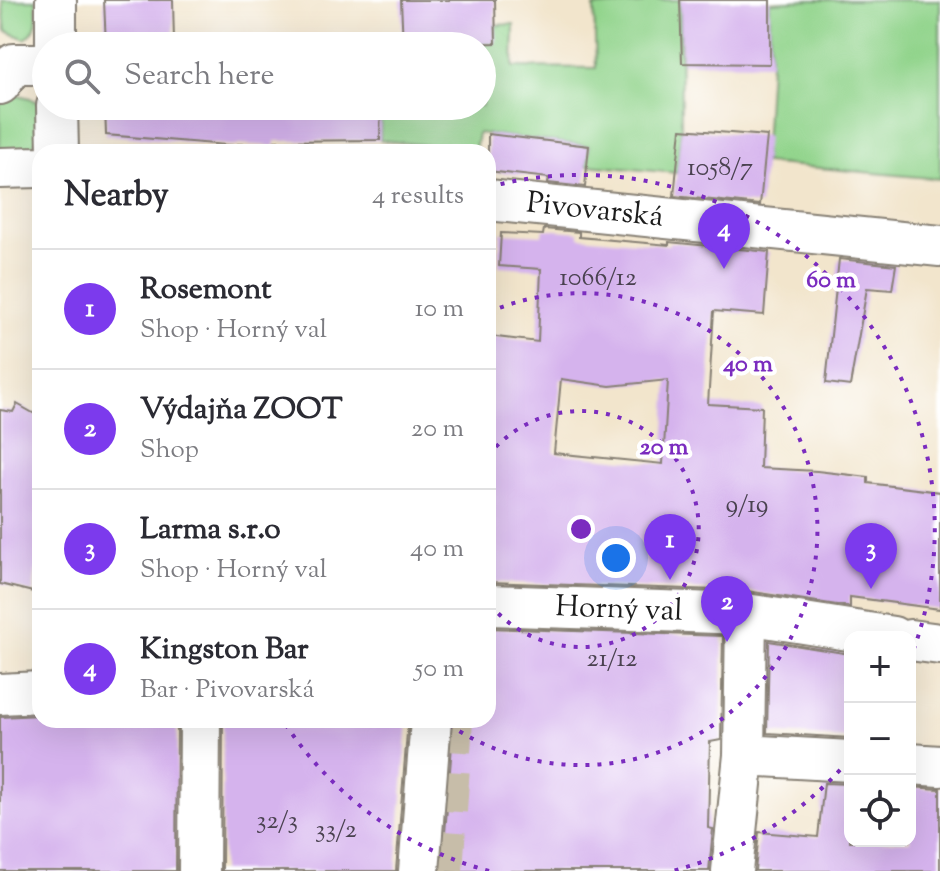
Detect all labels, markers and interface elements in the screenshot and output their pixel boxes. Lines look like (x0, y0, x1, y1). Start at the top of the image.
search box (32, 32, 496, 120)
icon: search (60, 54, 104, 98)
text: Search here (124, 55, 274, 98)
house number: 1058/7 (687, 150, 753, 187)
text: Nearby (64, 172, 169, 221)
text: 4 results (372, 178, 464, 215)
street label: Pivovarská (524, 182, 666, 240)
pin: 4 (698, 203, 750, 269)
house number: 1066/12 (559, 260, 637, 297)
text: 60 m (806, 264, 856, 298)
text: Rosemont (140, 269, 271, 312)
text: 1 (86, 291, 94, 328)
text: 10 m (415, 291, 464, 328)
text: Shop · Horný val (140, 312, 327, 349)
text: 40 m (722, 348, 773, 382)
text: Výdajňa ZOOT (140, 389, 343, 432)
text: 2 (84, 411, 96, 448)
text: 20 m (411, 411, 464, 448)
text: 20 m (640, 431, 689, 465)
text: Shop (140, 432, 199, 469)
house number: 9/19 (726, 487, 768, 524)
text: Larma s.r.o (140, 509, 281, 552)
pin: 1 (644, 514, 696, 580)
centre of rings (567, 515, 595, 543)
pin: 3 (845, 523, 897, 589)
text: 3 (85, 531, 95, 568)
text: 40 m (410, 531, 464, 568)
your location (596, 538, 636, 578)
text: Shop · Horný val (140, 552, 327, 589)
pin: 2 (701, 576, 753, 642)
street label: Horný val (555, 586, 683, 634)
text: Kingston Bar (140, 629, 308, 672)
map controls (844, 631, 916, 847)
button: + (844, 631, 916, 703)
house number: 21/12 (586, 641, 638, 678)
text: 4 (83, 651, 97, 688)
text: 50 m (414, 651, 464, 688)
text: Bar · Pivovarská (140, 672, 315, 709)
button: − (844, 703, 916, 775)
button: locate (844, 775, 916, 847)
house number: 32/3 (256, 803, 298, 840)
house number: 33/2 (315, 812, 357, 849)

